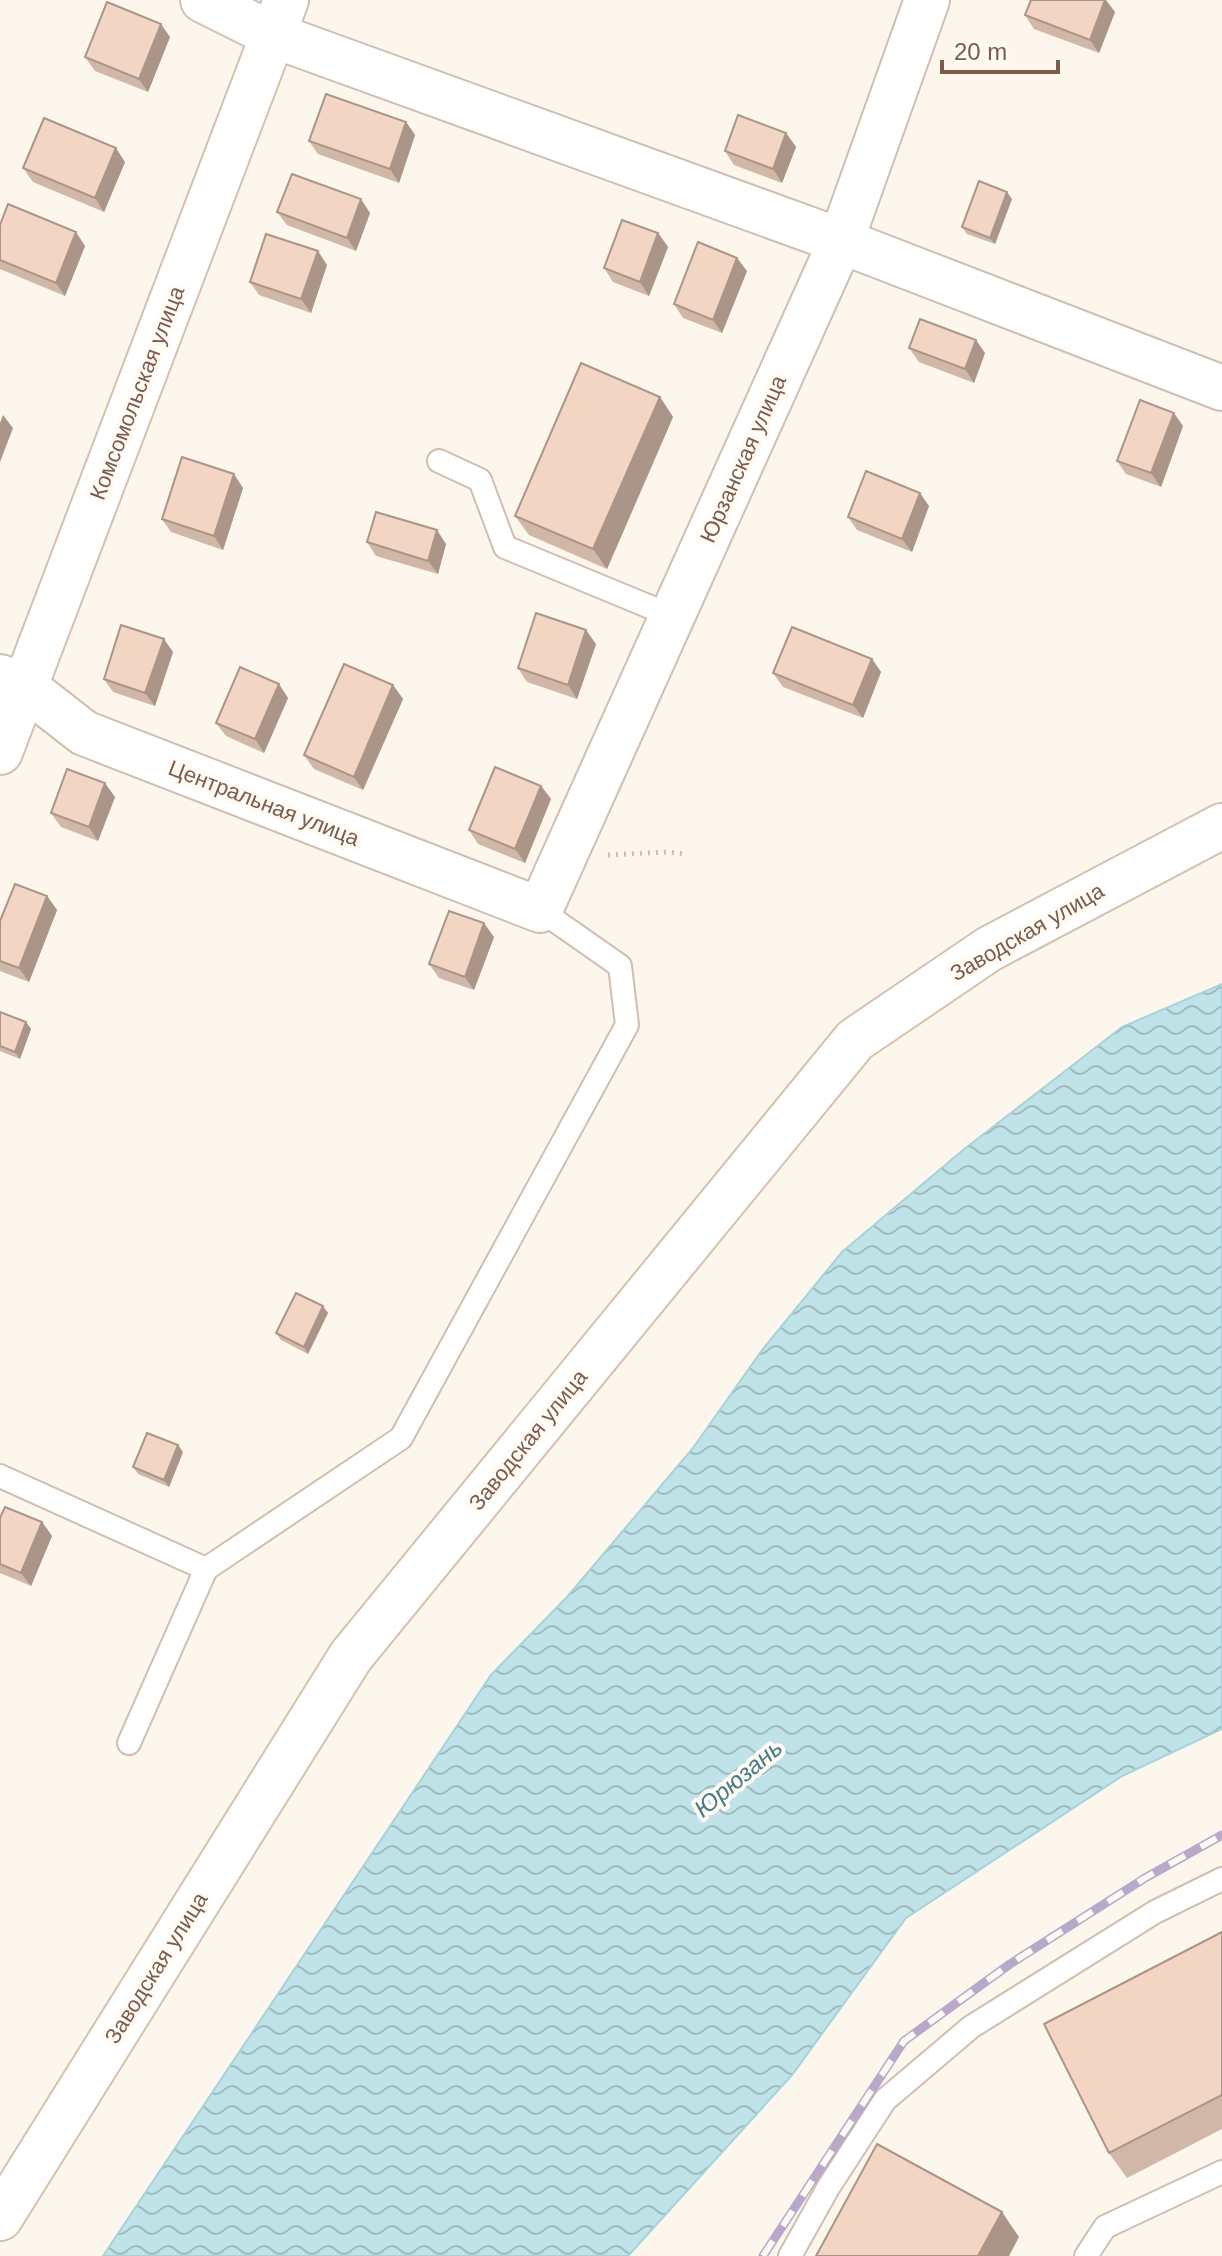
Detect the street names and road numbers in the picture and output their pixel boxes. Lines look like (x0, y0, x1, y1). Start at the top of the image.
street label: Комсомольская улица (85, 282, 190, 503)
street label: Юрзанская улица (695, 371, 791, 547)
street label: Центральная улица (165, 755, 364, 851)
street label: Заводская улица (946, 877, 1109, 986)
street label: Заводская улица (464, 1364, 593, 1515)
street label: Заводская улица (99, 1887, 213, 2048)

